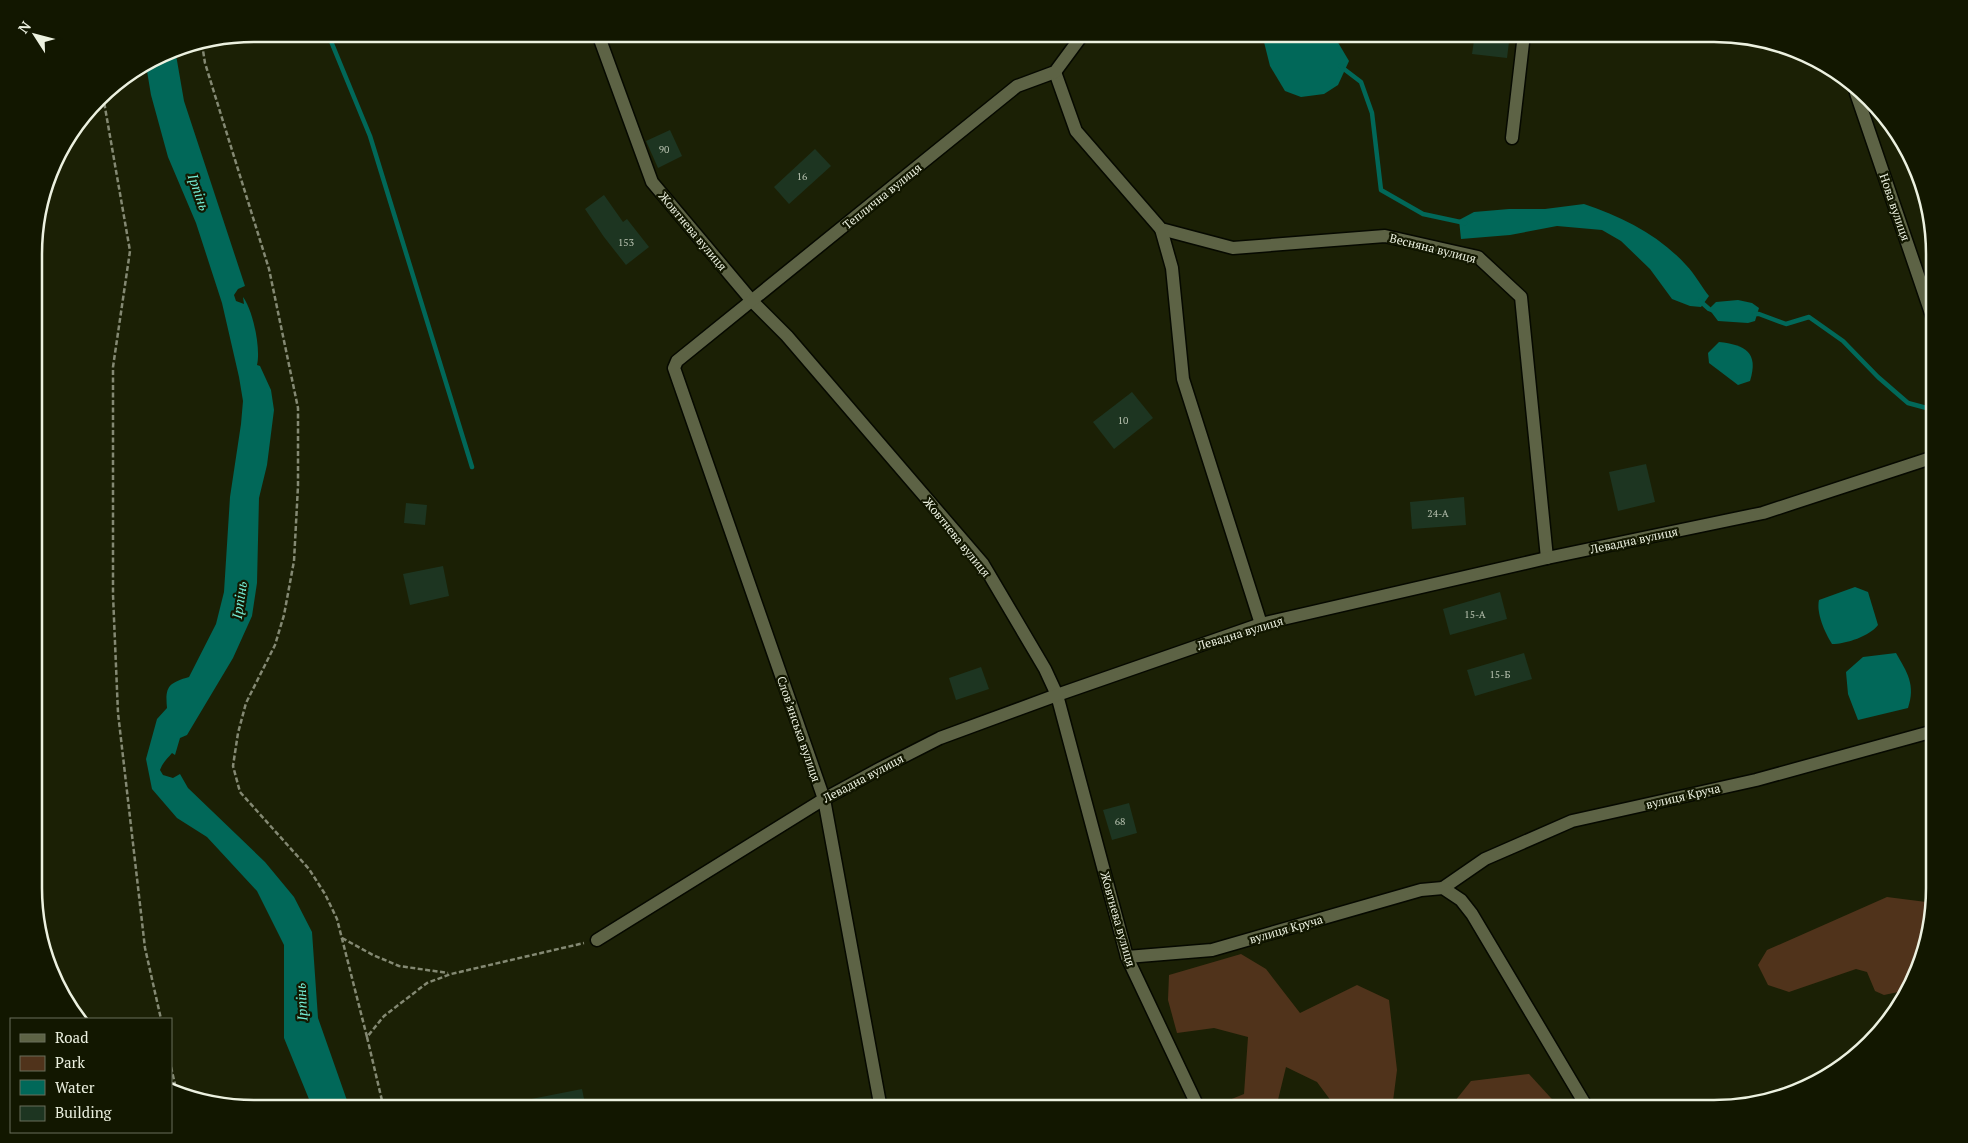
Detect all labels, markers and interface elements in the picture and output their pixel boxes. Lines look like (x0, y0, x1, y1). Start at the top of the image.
north arrow (10, 10, 60, 60)
text: N (13, 17, 35, 37)
house number: 90 (659, 143, 669, 156)
street label: Теплична вулиця (840, 160, 924, 232)
water label: Ірпінь (184, 170, 214, 213)
house number: 16 (797, 170, 808, 183)
street label: Нова вулиця (1876, 171, 1914, 243)
street label: Жовтнева вулиця (656, 189, 730, 273)
street label: Весняна вулиця (1388, 230, 1478, 266)
house number: 153 (618, 236, 634, 249)
house number: 10 (1118, 414, 1128, 427)
street label: Жовтнева вулиця (920, 494, 994, 580)
house number: 24-А (1427, 507, 1449, 520)
street label: Левадна вулиця (1588, 523, 1679, 557)
water label: Ірпінь (227, 580, 251, 621)
house number: 15-А (1464, 608, 1486, 621)
street label: Левадна вулиця (1194, 613, 1285, 654)
house number: 15-Б (1490, 668, 1510, 681)
street label: Словʼянська вулиця (774, 674, 824, 784)
street label: Левадна вулиця (819, 750, 906, 806)
street label: вулиця Круча (1644, 780, 1722, 812)
house number: 68 (1115, 815, 1125, 828)
street label: Жовтнева вулиця (1097, 870, 1139, 968)
street label: вулиця Круча (1247, 911, 1325, 947)
water label: Ірпінь (291, 983, 312, 1022)
legend (10, 1018, 172, 1133)
text: Road (55, 1027, 88, 1047)
text: Park (55, 1052, 85, 1072)
text: Water (55, 1077, 95, 1097)
text: Building (55, 1102, 113, 1122)

